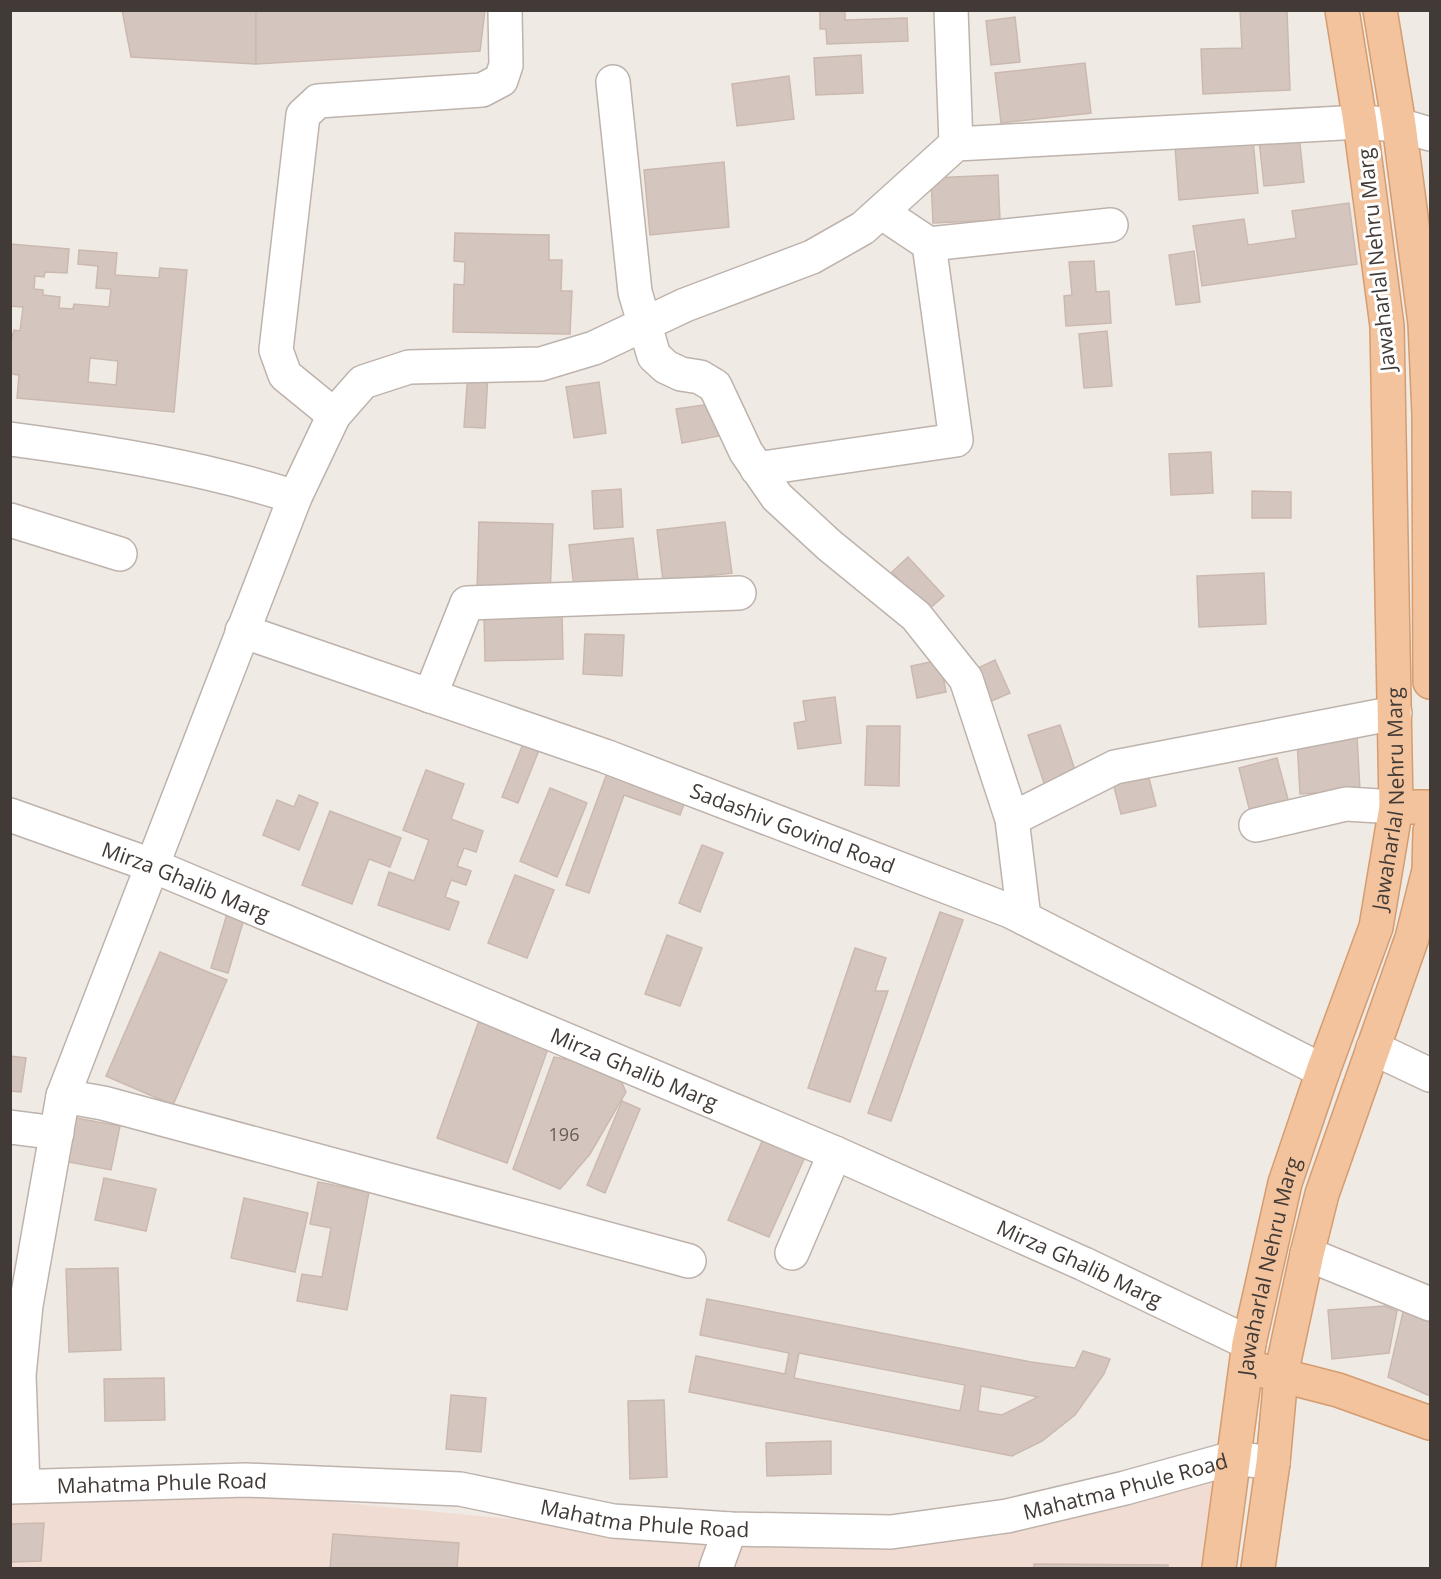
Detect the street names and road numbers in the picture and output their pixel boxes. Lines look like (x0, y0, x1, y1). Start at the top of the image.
street label: Jawaharlal Nehru Marg (1350, 147, 1402, 375)
street label: Jawaharlal Nehru Marg (1365, 687, 1410, 914)
street label: Sadashiv Govind Road (686, 776, 899, 880)
street label: Mirza Ghalib Marg (98, 835, 274, 928)
street label: Mirza Ghalib Marg (546, 1021, 722, 1116)
street label: Jawaharlal Nehru Marg (1230, 1153, 1307, 1380)
street label: Mirza Ghalib Marg (992, 1213, 1167, 1313)
street label: Mahatma Phule Road (1020, 1446, 1231, 1526)
street label: Mahatma Phule Road (56, 1466, 268, 1500)
street label: Mahatma Phule Road (538, 1492, 750, 1543)

